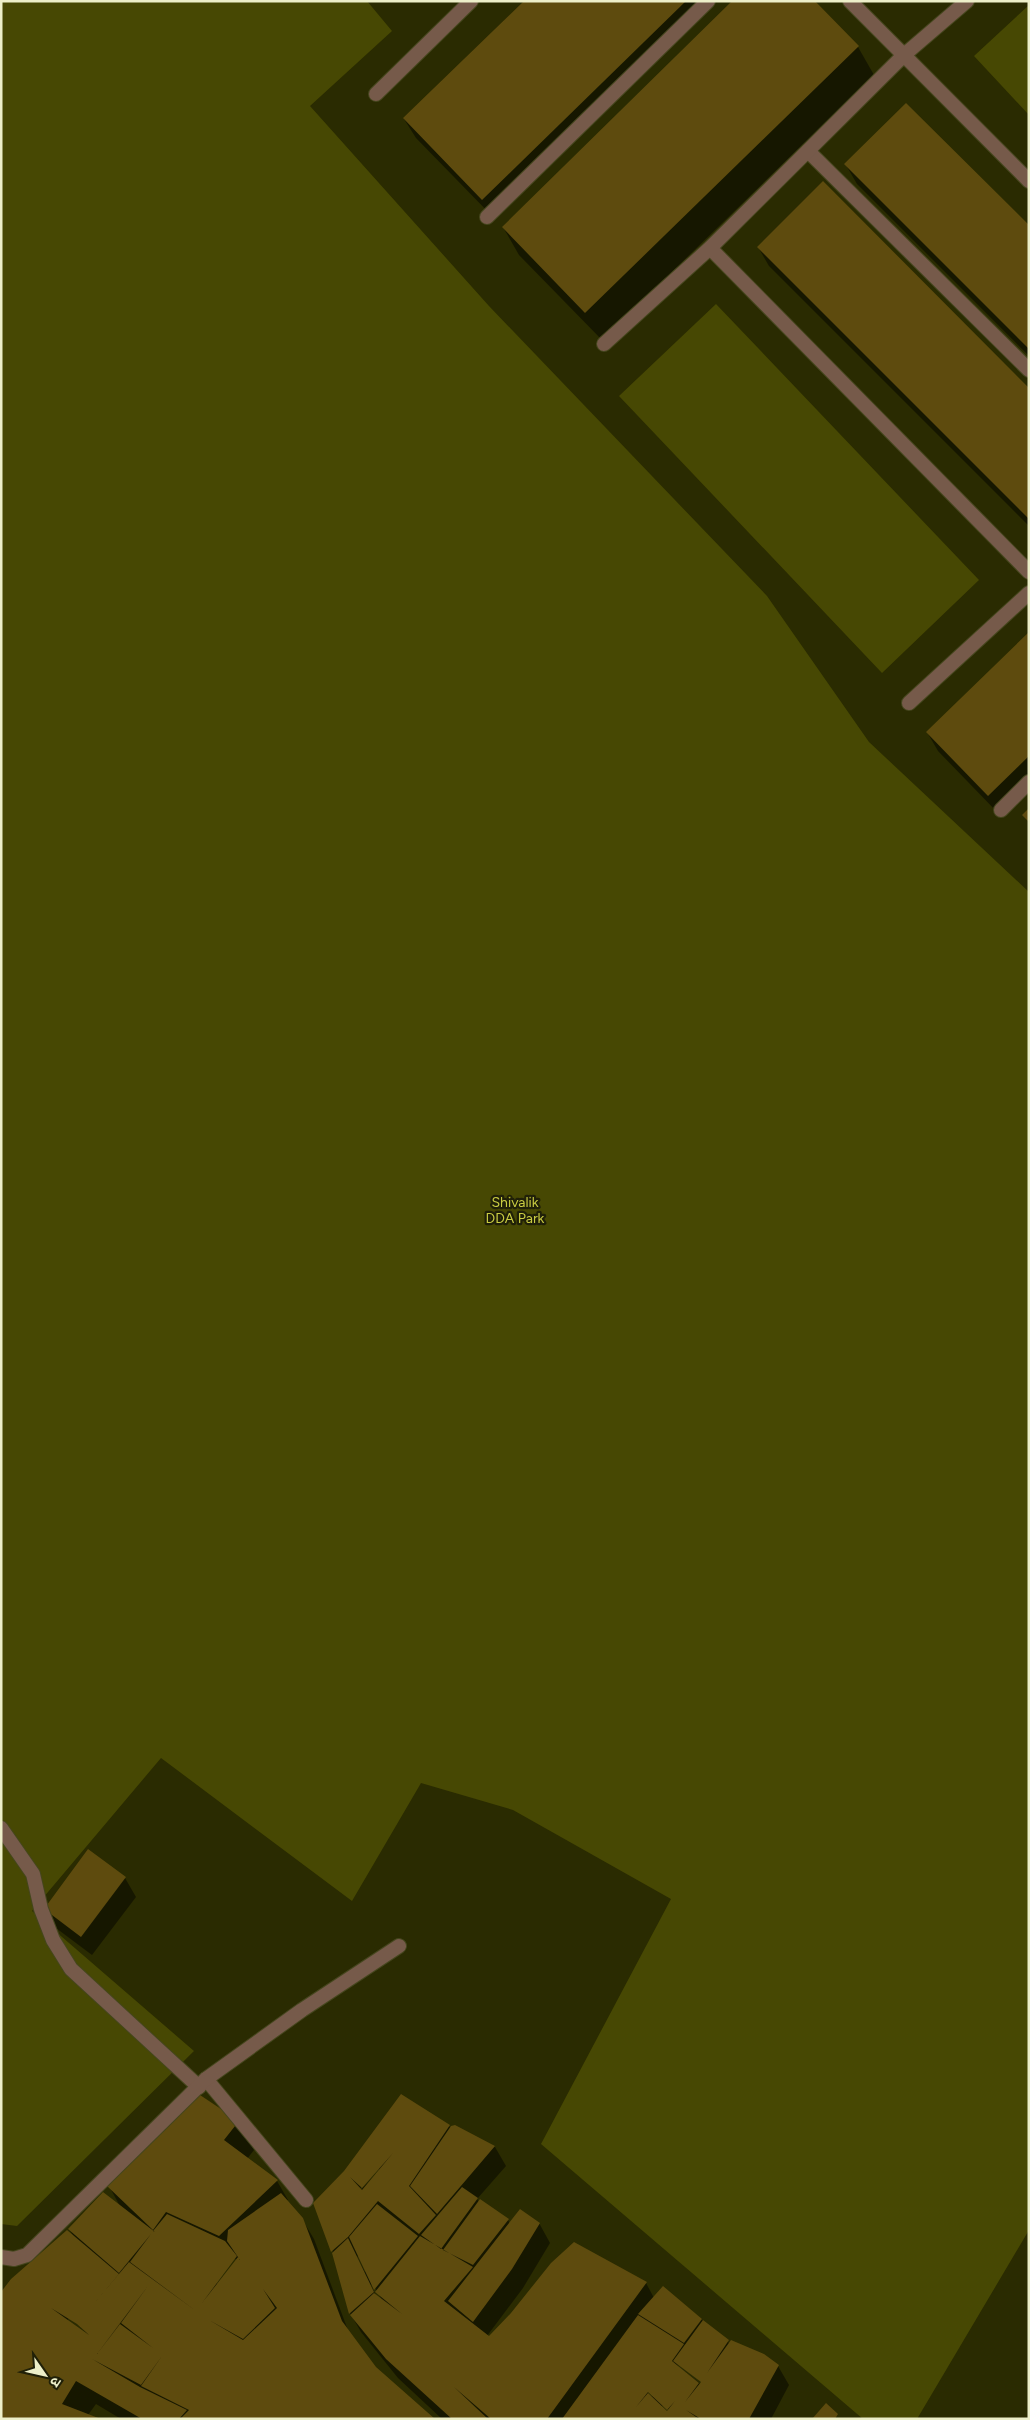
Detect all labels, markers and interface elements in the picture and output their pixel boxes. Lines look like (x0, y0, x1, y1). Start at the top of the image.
park label: Shivalik DDA Park (486, 1194, 545, 1227)
north arrow (20, 2350, 70, 2400)
text: उ (46, 2374, 65, 2391)

